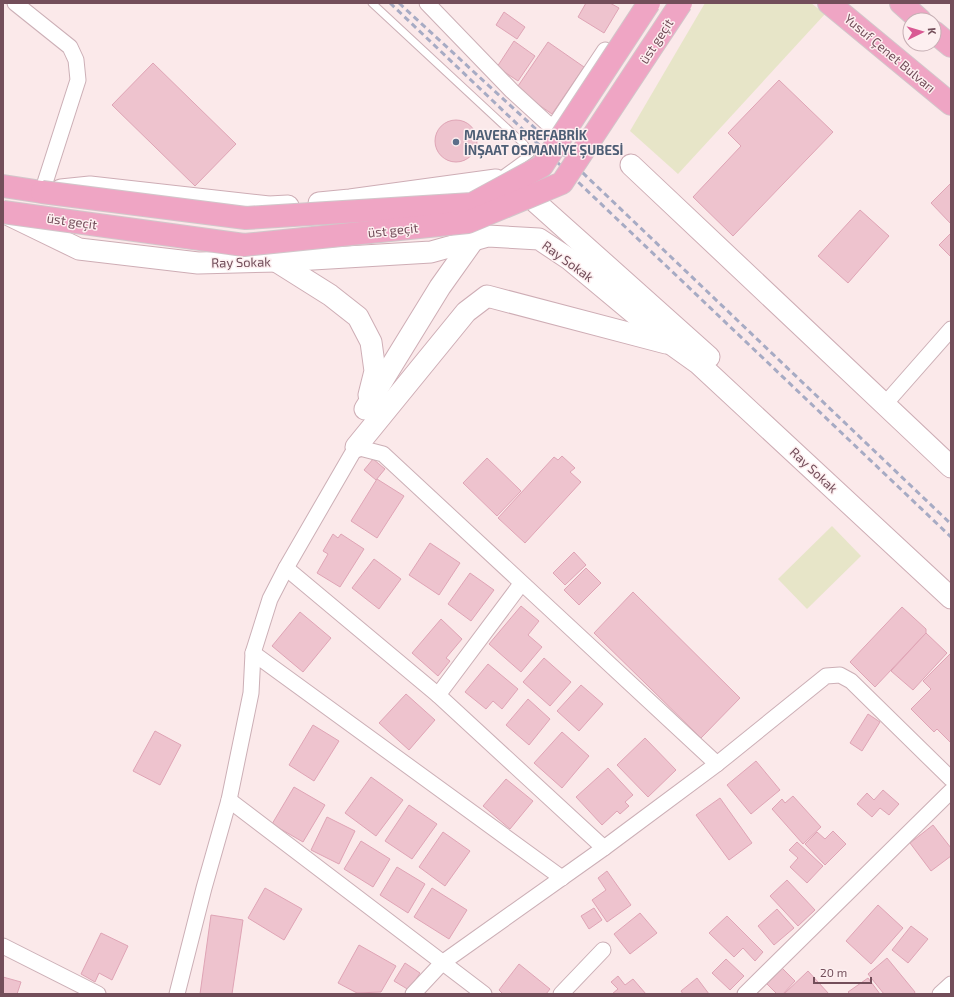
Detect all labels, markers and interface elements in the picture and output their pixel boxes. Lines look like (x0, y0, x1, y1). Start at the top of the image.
street label: Yusuf Çenet Bulvarı (841, 10, 939, 97)
north arrow (902, 12, 942, 52)
street label: üst geçit (636, 15, 677, 67)
text: K (926, 27, 939, 35)
place label: MAVERA PREFABRİK İNŞAAT OSMANİYE ŞUBESİ (464, 127, 623, 159)
marker: MAVERA PREFABRİK İNŞAAT OSMANİYE ŞUBESİ (451, 137, 461, 147)
street label: üst geçit (46, 210, 98, 233)
street label: üst geçit (367, 219, 419, 242)
street label: Ray Sokak (539, 237, 597, 285)
street label: Ray Sokak (211, 253, 271, 271)
street label: Ray Sokak (787, 444, 842, 496)
scale bar (814, 959, 871, 985)
text: 20 m (820, 965, 847, 979)

